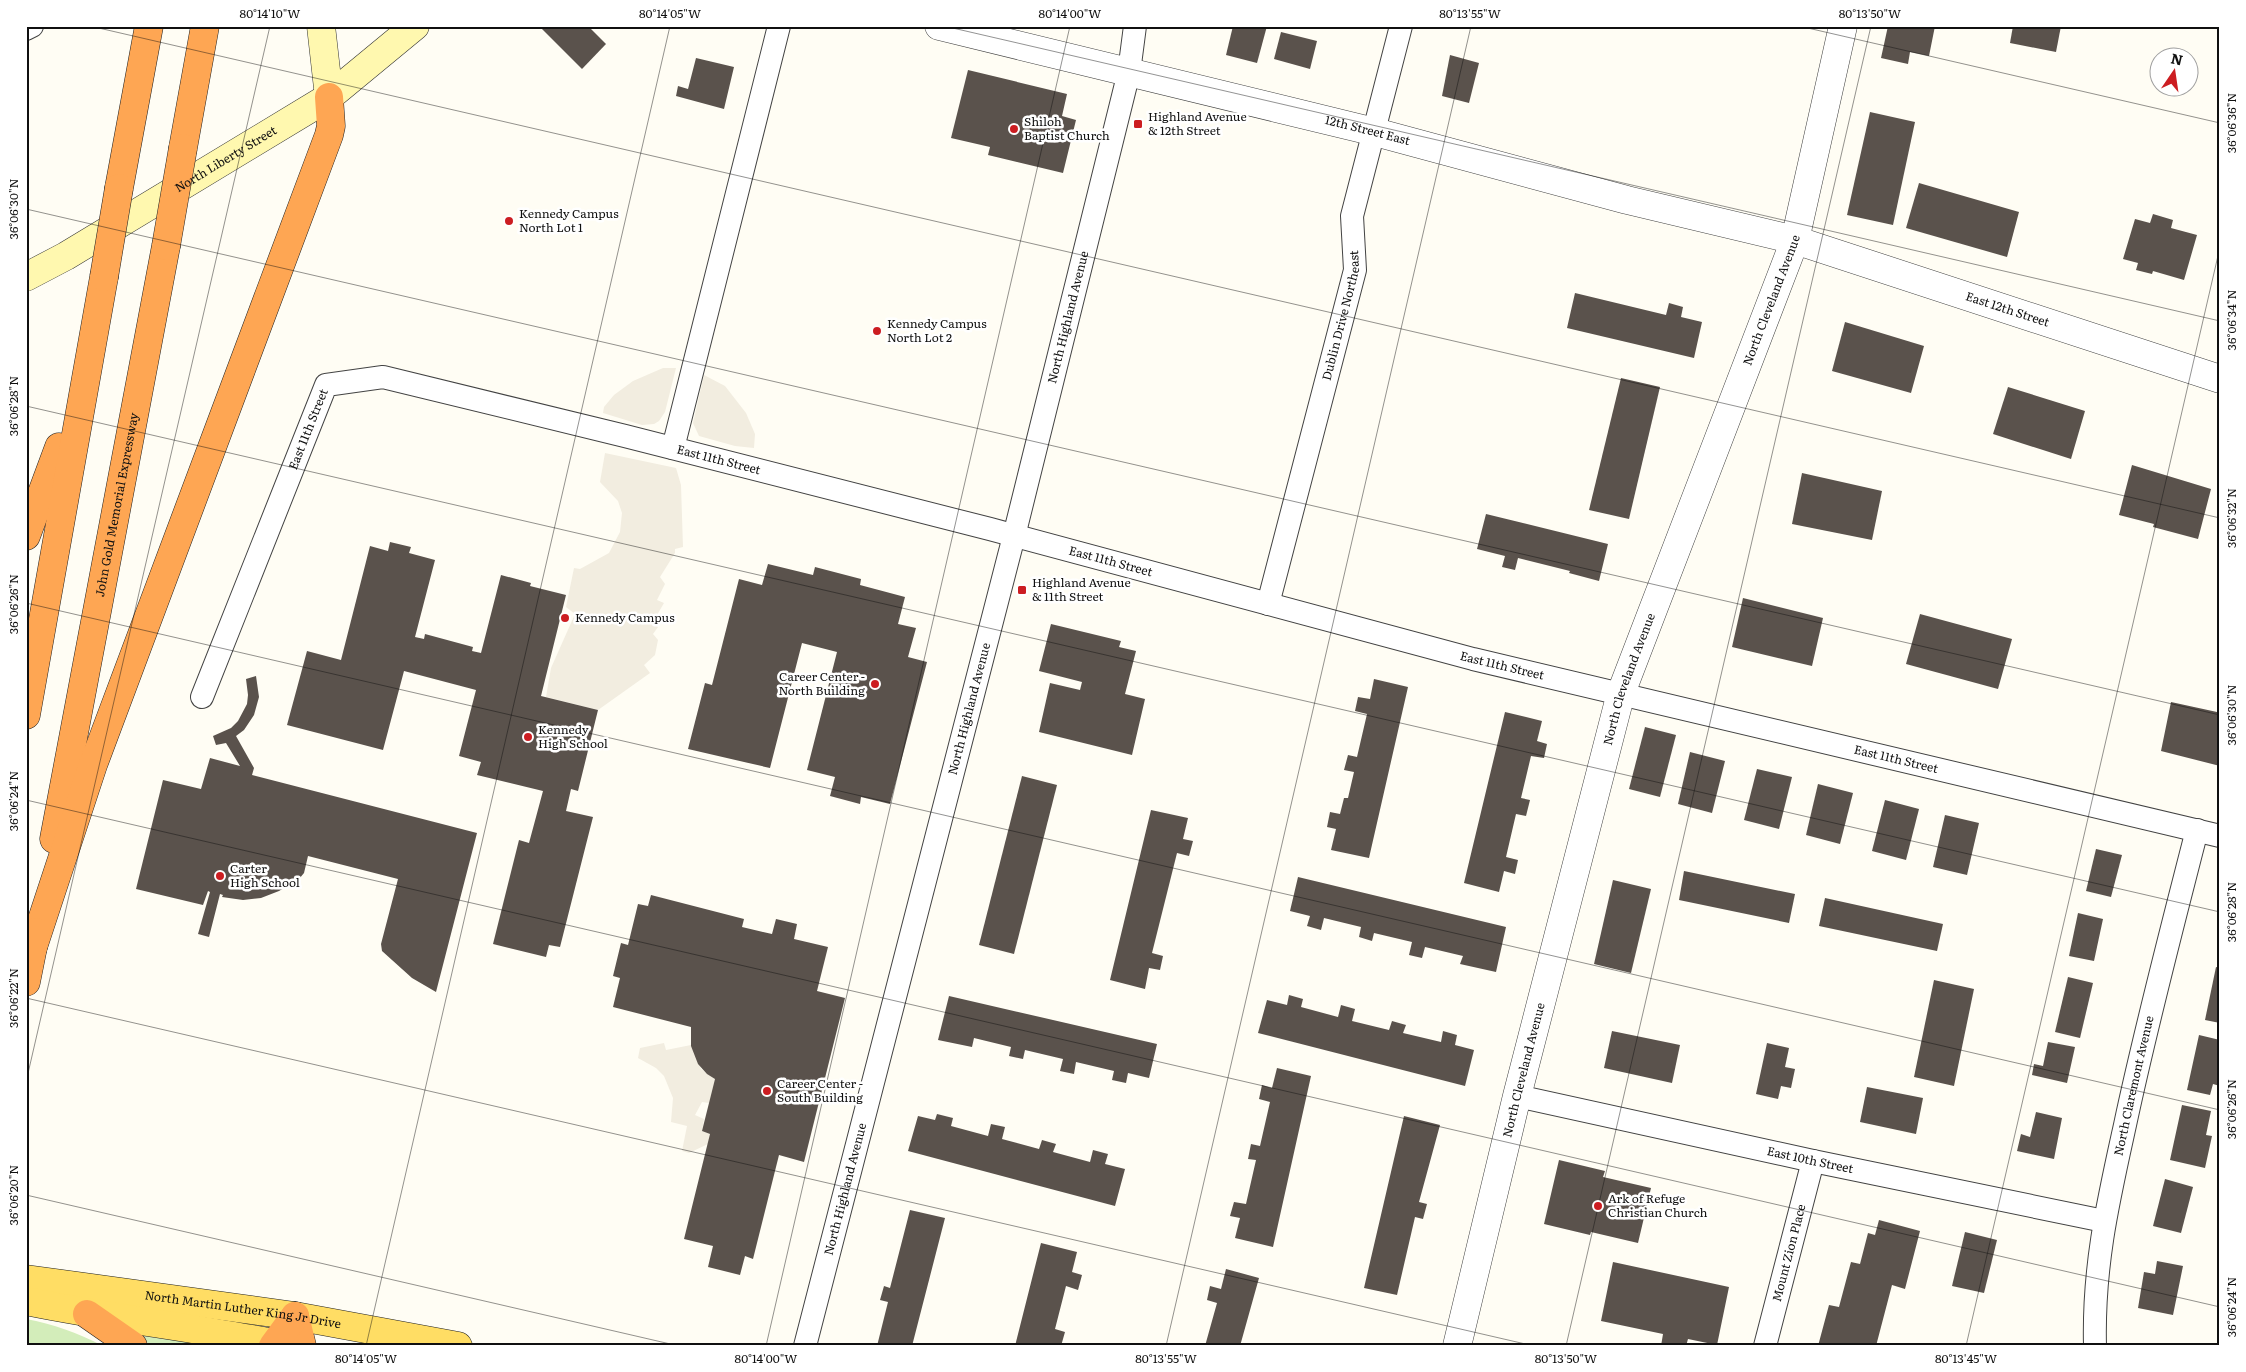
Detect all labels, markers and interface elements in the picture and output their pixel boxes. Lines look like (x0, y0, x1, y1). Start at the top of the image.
text: 80°14'10"W (240, 4, 300, 22)
text: 80°14'05"W (639, 4, 701, 22)
text: 80°14'00"W (1039, 4, 1101, 22)
text: 80°13'55"W (1439, 4, 1501, 22)
text: 80°13'50"W (1839, 4, 1901, 22)
text: N (2169, 47, 2185, 69)
north arrow (2148, 48, 2198, 98)
text: 36°06'36"N (2222, 93, 2240, 153)
place label: Highland Avenue & 12th Street (1148, 107, 1247, 139)
street label: 12th Street East (1323, 110, 1412, 149)
place label: Shiloh Baptist Church (1024, 112, 1110, 144)
marker: Highland Avenue & 12th Street (1132, 118, 1144, 130)
street label: North Liberty Street (171, 121, 280, 196)
marker: Shiloh Baptist Church (1008, 123, 1020, 135)
text: 36°06'30"N (4, 178, 22, 240)
place label: Kennedy Campus North Lot 1 (519, 204, 619, 236)
marker: Kennedy Campus North Lot 1 (503, 215, 515, 227)
street label: North Cleveland Avenue (1738, 233, 1804, 368)
street label: North Highland Avenue (1042, 249, 1092, 385)
street label: Dublin Drive Northeast (1317, 250, 1364, 382)
street label: East 12th Street (1964, 286, 2052, 331)
text: 36°06'34"N (2222, 290, 2240, 350)
place label: Kennedy Campus North Lot 2 (887, 314, 987, 346)
marker: Kennedy Campus North Lot 2 (871, 325, 883, 337)
text: 36°06'28"N (4, 376, 22, 436)
street label: East 11th Street (283, 386, 332, 472)
street label: John Gold Memorial Expressway (90, 411, 142, 598)
street label: East 11th Street (675, 440, 763, 478)
text: 36°06'32"N (2222, 488, 2240, 548)
street label: East 11th Street (1067, 541, 1155, 580)
place label: Highland Avenue & 11th Street (1032, 573, 1131, 605)
text: 36°06'26"N (4, 574, 22, 634)
marker: Highland Avenue & 11th Street (1016, 584, 1028, 596)
place label: Kennedy Campus (575, 608, 675, 626)
street label: North Cleveland Avenue (1598, 610, 1659, 747)
marker: Kennedy Campus (559, 612, 571, 624)
street label: North Highland Avenue (943, 640, 994, 777)
street label: East 11th Street (1458, 646, 1546, 684)
place label: Career Center - North Building (778, 667, 865, 699)
marker: Career Center - North Building (869, 678, 881, 690)
text: 36°06'30"N (2222, 684, 2240, 746)
place label: Kennedy High School (538, 720, 608, 752)
marker: Kennedy High School (522, 731, 534, 743)
street label: East 11th Street (1852, 740, 1940, 777)
text: 36°06'24"N (4, 771, 22, 831)
place label: Carter High School (230, 859, 300, 891)
marker: Carter High School (214, 870, 226, 882)
text: 36°06'28"N (2222, 882, 2240, 942)
text: 36°06'22"N (4, 968, 22, 1028)
street label: North Cleveland Avenue (1497, 1000, 1549, 1139)
street label: North Claremont Avenue (2108, 1014, 2158, 1157)
place label: Career Center - South Building (777, 1074, 863, 1106)
text: 36°06'26"N (2222, 1079, 2240, 1139)
marker: Career Center - South Building (761, 1085, 773, 1097)
street label: North Highland Avenue (819, 1121, 870, 1257)
street label: East 10th Street (1765, 1141, 1855, 1177)
text: 36°06'20"N (4, 1165, 22, 1225)
place label: Ark of Refuge Christian Church (1608, 1189, 1708, 1221)
marker: Ark of Refuge Christian Church (1592, 1200, 1604, 1212)
street label: Mount Zion Place (1767, 1202, 1809, 1304)
text: 36°06'24"N (2222, 1277, 2240, 1337)
street label: North Martin Luther King Jr Drive (144, 1285, 343, 1332)
text: 80°14'05"W (335, 1349, 397, 1367)
text: 80°14'00"W (735, 1349, 797, 1367)
text: 80°13'55"W (1135, 1349, 1197, 1367)
text: 80°13'50"W (1535, 1349, 1597, 1367)
text: 80°13'45"W (1935, 1349, 1997, 1367)

